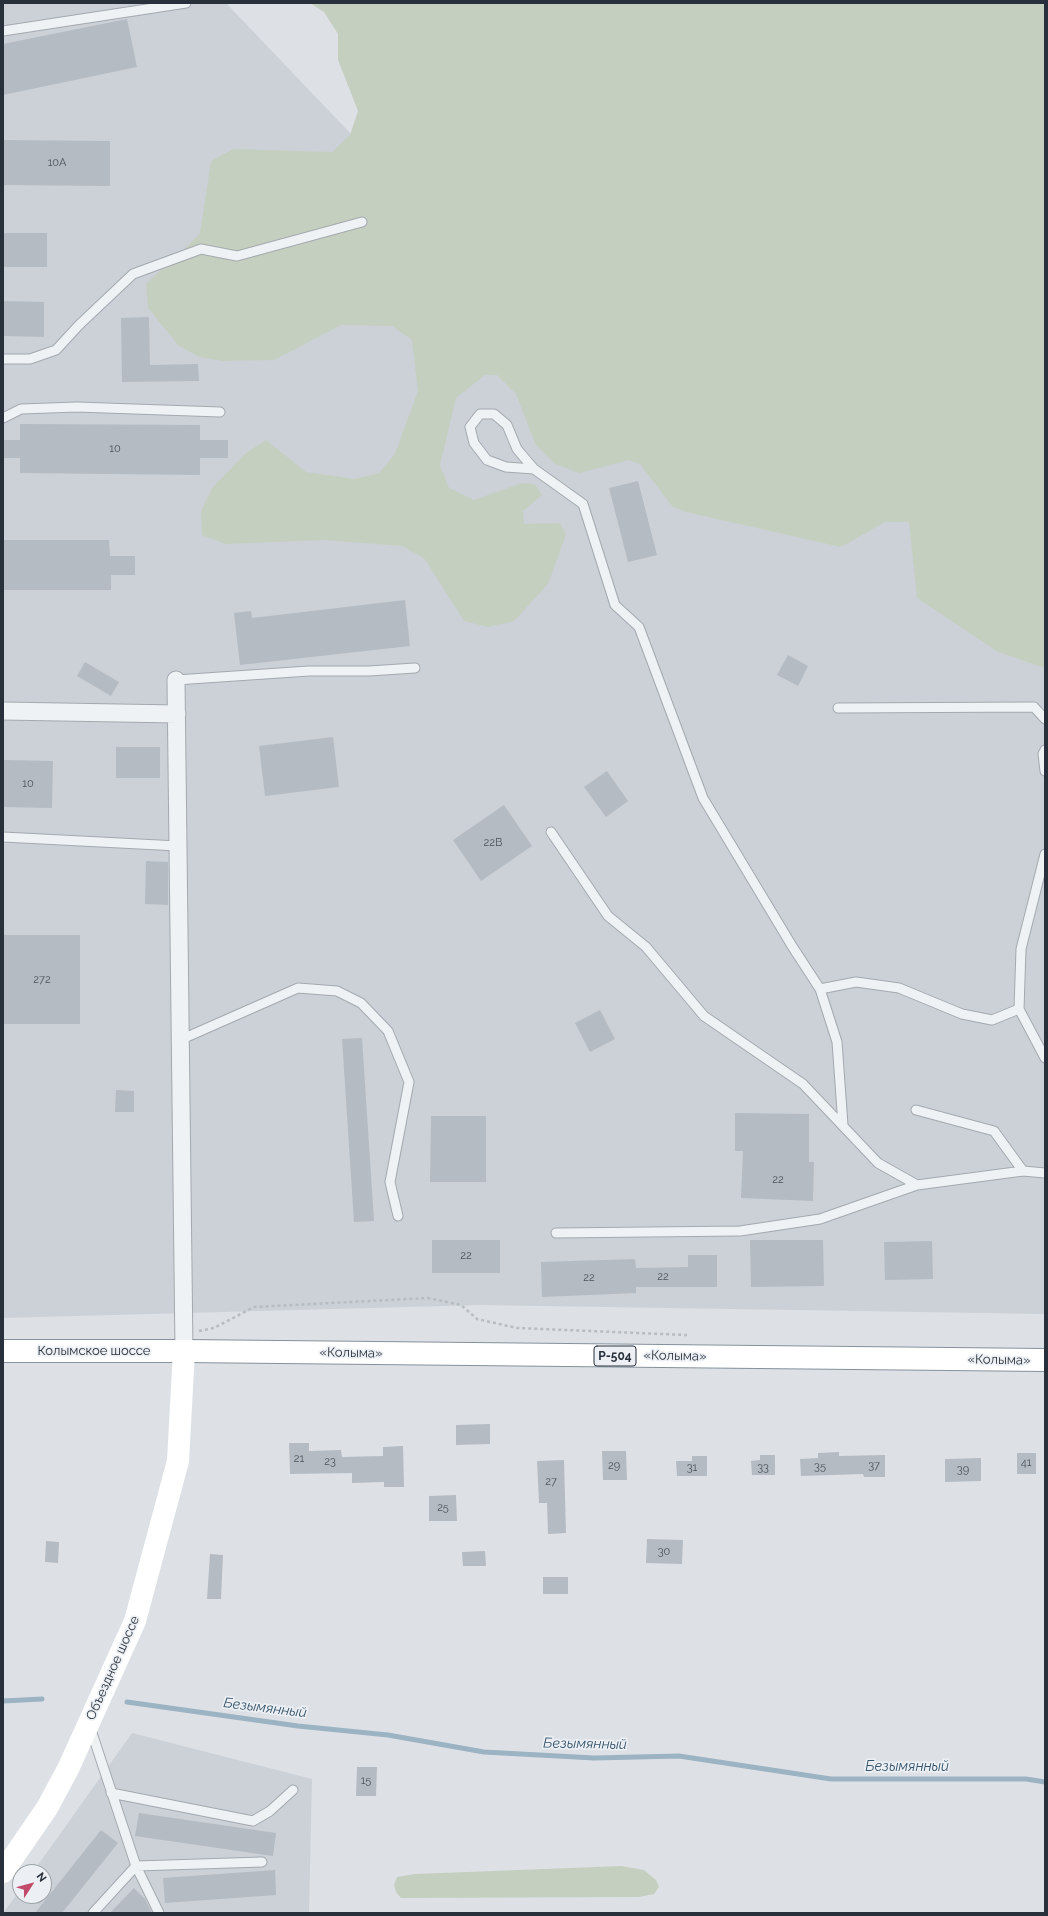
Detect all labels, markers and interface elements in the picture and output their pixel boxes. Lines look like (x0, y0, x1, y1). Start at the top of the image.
house number: 10А (48, 156, 66, 170)
house number: 10 (109, 442, 121, 456)
house number: 10 (22, 777, 34, 791)
house number: 22В (484, 836, 502, 850)
house number: 272 (33, 973, 51, 987)
house number: 22 (772, 1173, 784, 1187)
house number: 22 (460, 1249, 472, 1263)
house number: 22 (657, 1270, 669, 1284)
house number: 22 (583, 1271, 595, 1285)
street label: Колымское шоссе (37, 1343, 151, 1359)
street label: «Колыма» (319, 1345, 383, 1361)
road number: Р-504 (594, 1346, 636, 1366)
street label: «Колыма» (643, 1348, 707, 1364)
street label: «Колыма» (967, 1352, 1031, 1368)
house number: 21 (294, 1452, 304, 1466)
house number: 23 (324, 1455, 336, 1469)
house number: 41 (1021, 1456, 1031, 1470)
house number: 29 (608, 1459, 620, 1473)
house number: 37 (868, 1459, 880, 1473)
house number: 35 (814, 1460, 826, 1474)
house number: 31 (687, 1461, 697, 1475)
house number: 33 (757, 1461, 769, 1475)
house number: 39 (957, 1463, 969, 1477)
house number: 27 (545, 1475, 557, 1489)
house number: 25 (437, 1501, 449, 1515)
house number: 30 (658, 1545, 670, 1559)
street label: Объездное шоссе (83, 1614, 143, 1722)
water label: Безымянный (222, 1695, 308, 1721)
water label: Безымянный (543, 1735, 627, 1753)
water label: Безымянный (865, 1759, 949, 1775)
house number: 15 (361, 1774, 371, 1788)
north arrow (12, 1864, 52, 1904)
text: N (34, 1870, 49, 1884)

